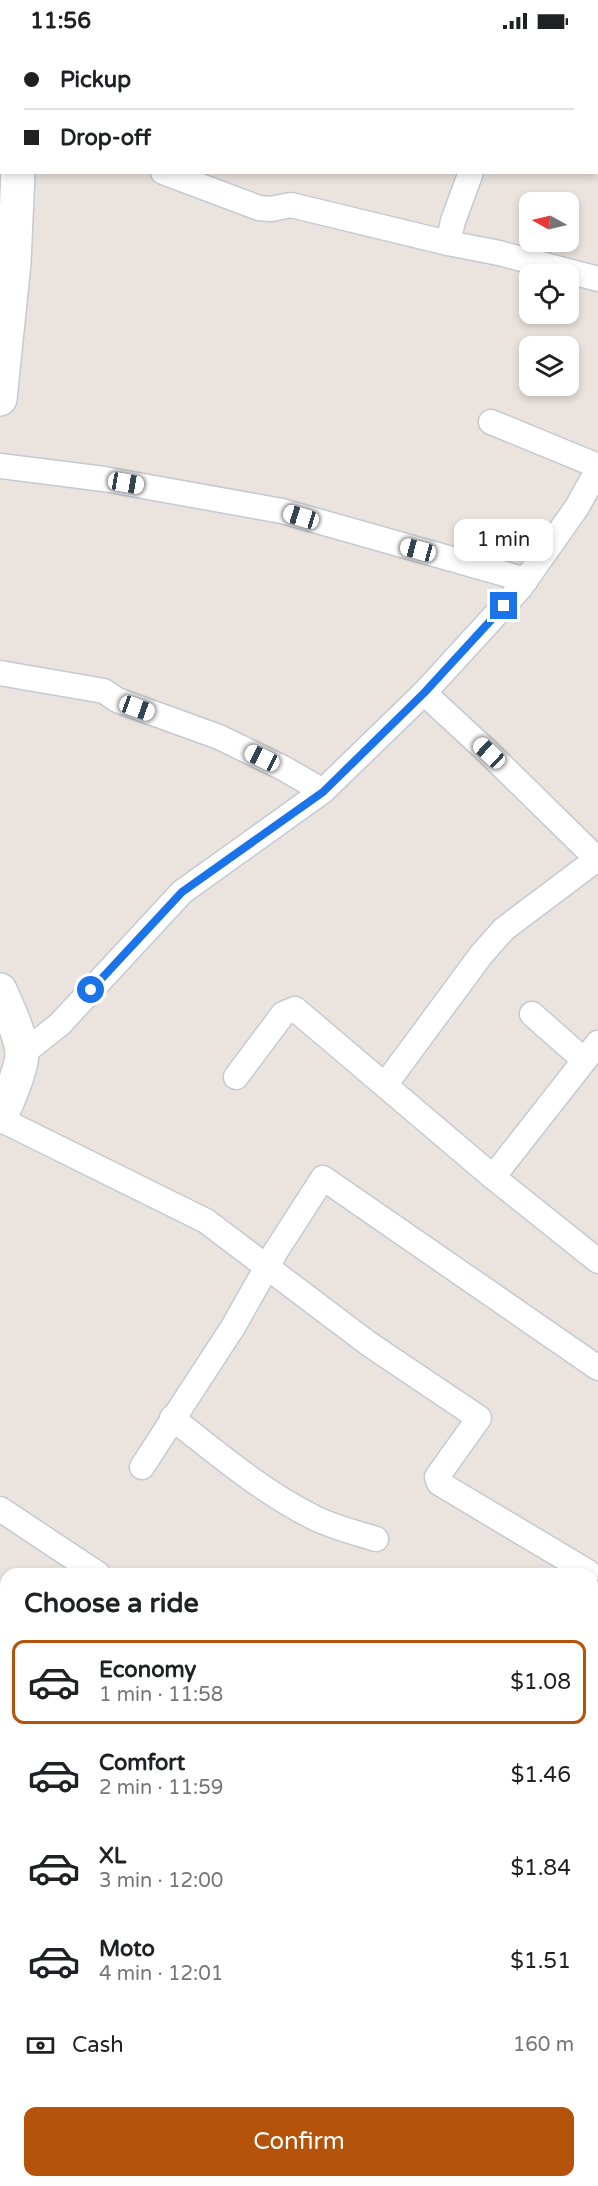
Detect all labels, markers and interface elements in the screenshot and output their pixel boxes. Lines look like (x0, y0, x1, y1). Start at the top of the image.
text: 11:56 (30, 8, 91, 34)
text: Pickup (60, 67, 131, 93)
text: Drop-off (60, 125, 151, 151)
north arrow (519, 192, 579, 252)
map controls (519, 192, 579, 396)
button: locate (519, 264, 579, 324)
button: layers (519, 336, 579, 396)
car (107, 471, 145, 495)
car (281, 503, 321, 531)
callout: 1 min (454, 519, 554, 561)
text: 1 min (477, 528, 530, 552)
car (398, 537, 438, 563)
route end (490, 592, 517, 619)
car (117, 693, 157, 723)
car (470, 734, 508, 772)
car (242, 742, 282, 774)
route start (77, 976, 104, 1003)
text: Choose a ride (24, 1587, 199, 1620)
icon: car (27, 1655, 81, 1709)
text: Economy (99, 1657, 196, 1683)
text: $1.08 (510, 1669, 571, 1695)
text: 1 min · 11:58 (99, 1683, 223, 1707)
icon: car (27, 1748, 81, 1802)
text: Comfort (99, 1750, 185, 1776)
text: $1.46 (511, 1762, 571, 1788)
text: 2 min · 11:59 (99, 1776, 223, 1800)
icon: car (27, 1841, 81, 1895)
text: XL (99, 1843, 126, 1869)
text: $1.84 (510, 1855, 571, 1881)
text: 3 min · 12:00 (99, 1869, 223, 1893)
icon: car (27, 1934, 81, 1988)
text: Moto (99, 1936, 155, 1962)
text: $1.51 (510, 1948, 571, 1974)
text: 4 min · 12:01 (99, 1962, 223, 1986)
icon: cash (24, 2029, 57, 2062)
text: Cash (72, 2032, 124, 2058)
text: 160 m (513, 2033, 574, 2057)
button: Confirm (24, 2107, 574, 2176)

